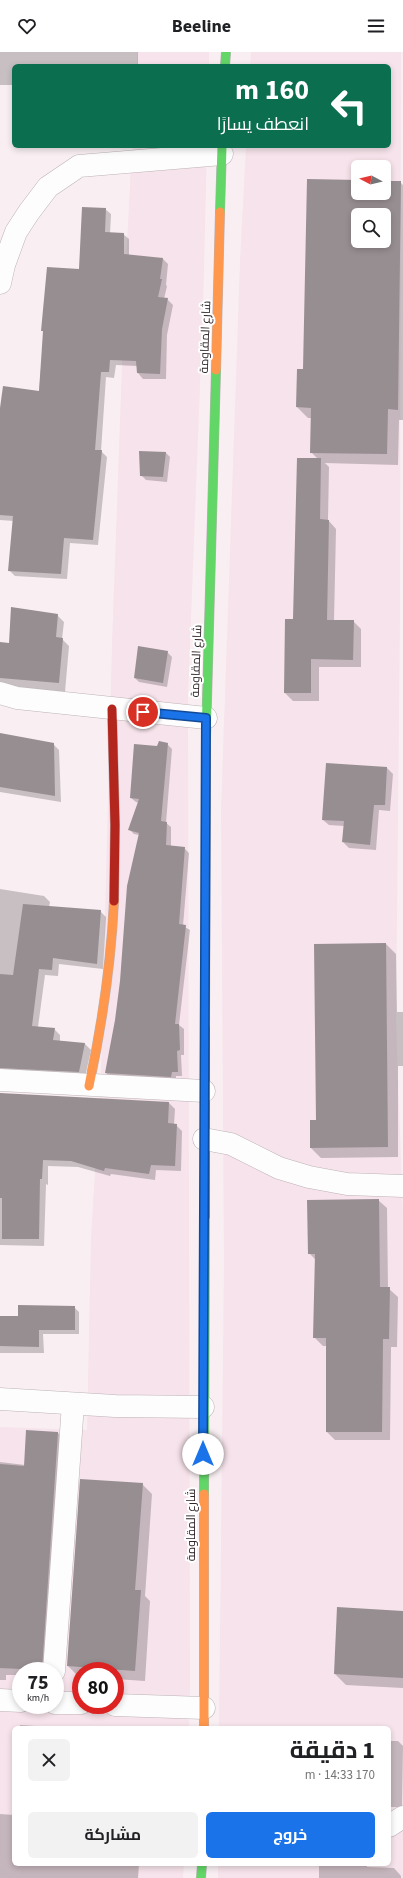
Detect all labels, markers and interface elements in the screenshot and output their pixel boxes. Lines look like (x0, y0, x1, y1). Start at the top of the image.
text: Beeline (172, 14, 231, 39)
icon: heart (16, 15, 38, 37)
icon: menu (365, 15, 387, 37)
text: 160 m (235, 70, 309, 110)
icon: left (323, 80, 375, 132)
text: انعطف يسارًا (217, 112, 309, 137)
north arrow (351, 160, 391, 200)
map controls (351, 160, 391, 248)
button: search (351, 208, 391, 248)
street label: شارع المقاومة (196, 300, 215, 374)
street label: شارع المقاومة (187, 624, 206, 698)
pin (126, 695, 160, 729)
icon: arrive (132, 701, 154, 723)
position arrow (182, 1433, 224, 1475)
street label: شارع المقاومة (183, 1489, 200, 1561)
speed limit sign: 80 (72, 1662, 124, 1714)
text: 75 (27, 1669, 49, 1697)
text: km/h (27, 1691, 49, 1705)
text: 1 دقيقة (290, 1733, 375, 1768)
button: close (28, 1739, 70, 1781)
text: 170 m · 14:33 (305, 1766, 375, 1784)
button: مشاركة (28, 1812, 198, 1858)
button: خروج (206, 1812, 375, 1858)

